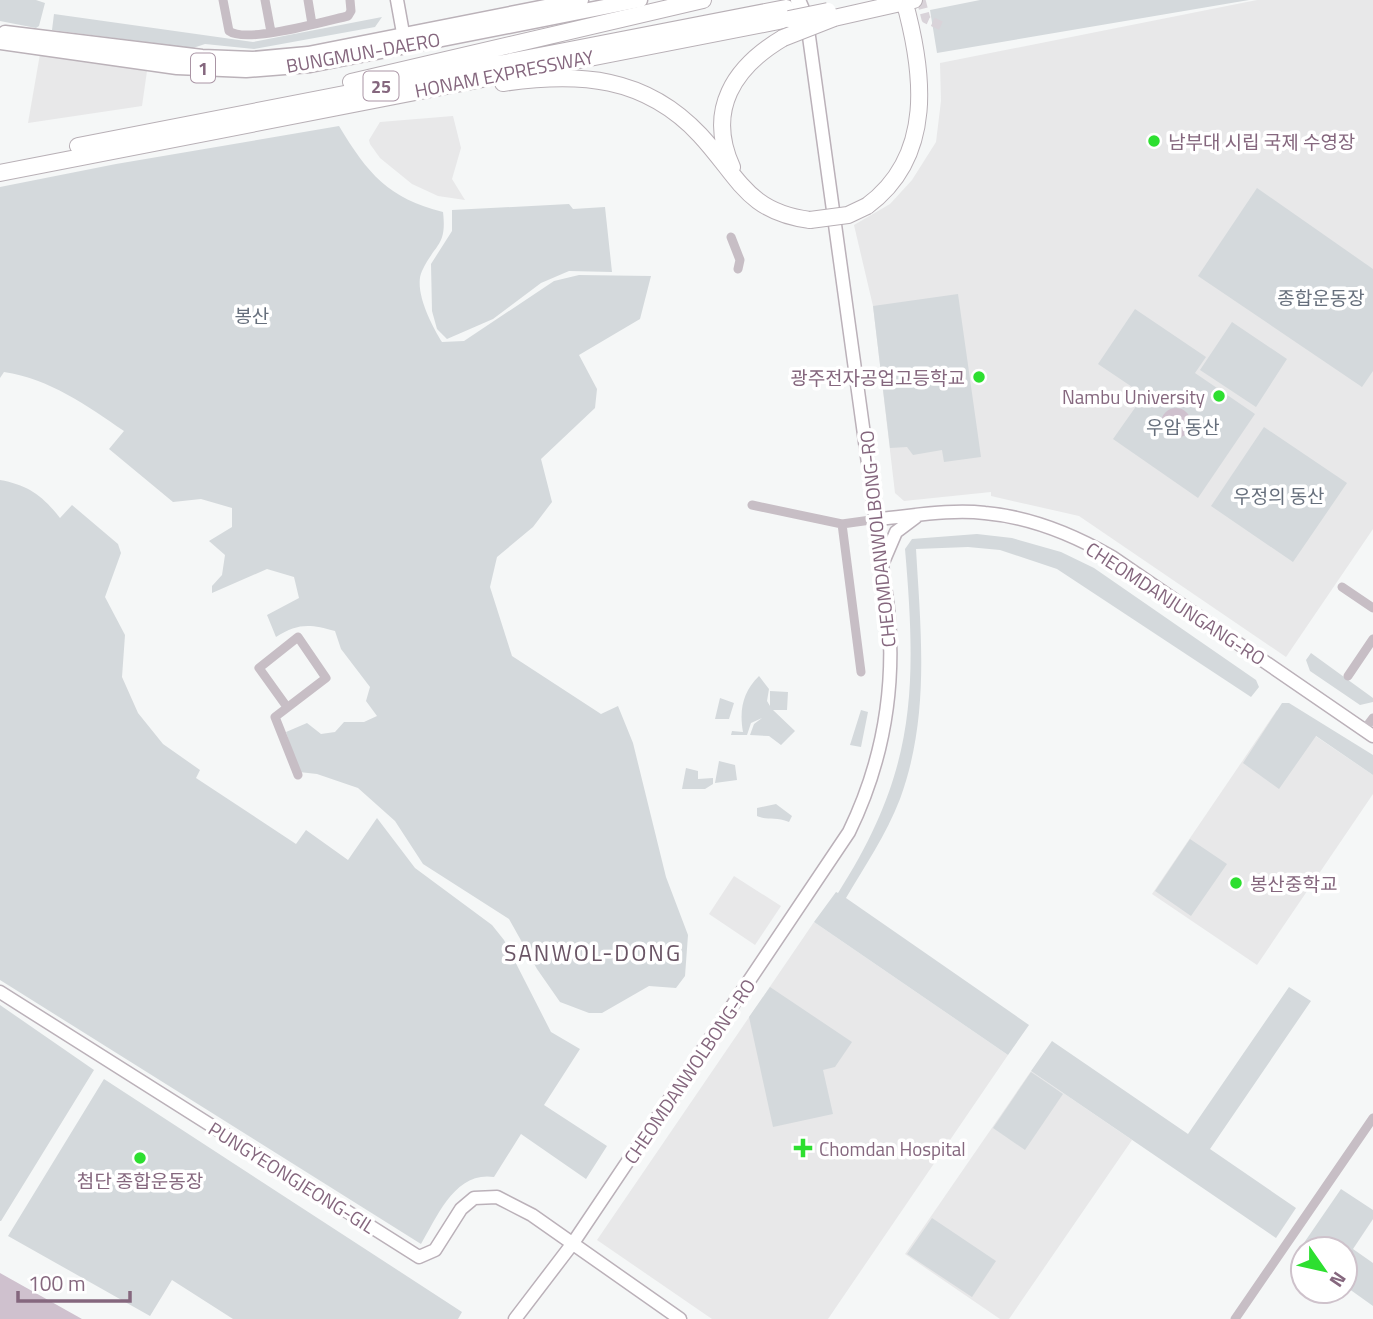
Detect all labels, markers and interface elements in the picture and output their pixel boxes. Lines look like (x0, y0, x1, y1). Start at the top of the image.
street label: BUNGMUN-DAERO (284, 24, 442, 80)
street label: HONAM EXPRESSWAY (412, 41, 597, 105)
road number: 1 (191, 54, 215, 82)
road number: 25 (364, 72, 398, 100)
place label: 남부대 시립 국제 수영장 (1168, 127, 1355, 156)
marker: 남부대 시립 국제 수영장 (1146, 133, 1162, 149)
park label: 종합운동장 (1277, 283, 1365, 312)
park label: 봉산 (235, 301, 269, 330)
place label: 광주전자공업고등학교 (790, 363, 965, 392)
marker: 광주전자공업고등학교 (971, 369, 987, 385)
place label: Nambu University (1062, 382, 1205, 411)
marker: Nambu University (1211, 388, 1227, 404)
park label: 우암 동산 (1146, 412, 1220, 441)
street label: CHEOMDANWOLBONG-RO (851, 429, 903, 649)
park label: 우정의 동산 (1233, 481, 1325, 510)
street label: CHEOMDANJUNGANG-RO (1081, 534, 1271, 672)
place label: 봉산중학교 (1250, 869, 1337, 898)
marker: 봉산중학교 (1228, 875, 1244, 891)
district label: SANWOL-DONG (504, 935, 682, 970)
street label: CHEOMDANWOLBONG-RO (616, 973, 762, 1169)
street label: PUNGYEONGJEONG-GIL (203, 1114, 381, 1240)
place label: Chomdan Hospital (819, 1134, 966, 1163)
marker: Chomdan Hospital (793, 1138, 813, 1158)
marker: 첨단 종합운동장 (132, 1150, 148, 1166)
place label: 첨단 종합운동장 (77, 1166, 203, 1195)
north arrow (1289, 1235, 1359, 1305)
scale bar (18, 1260, 130, 1304)
text: N (1323, 1266, 1354, 1293)
text: 100 m (28, 1267, 85, 1299)

